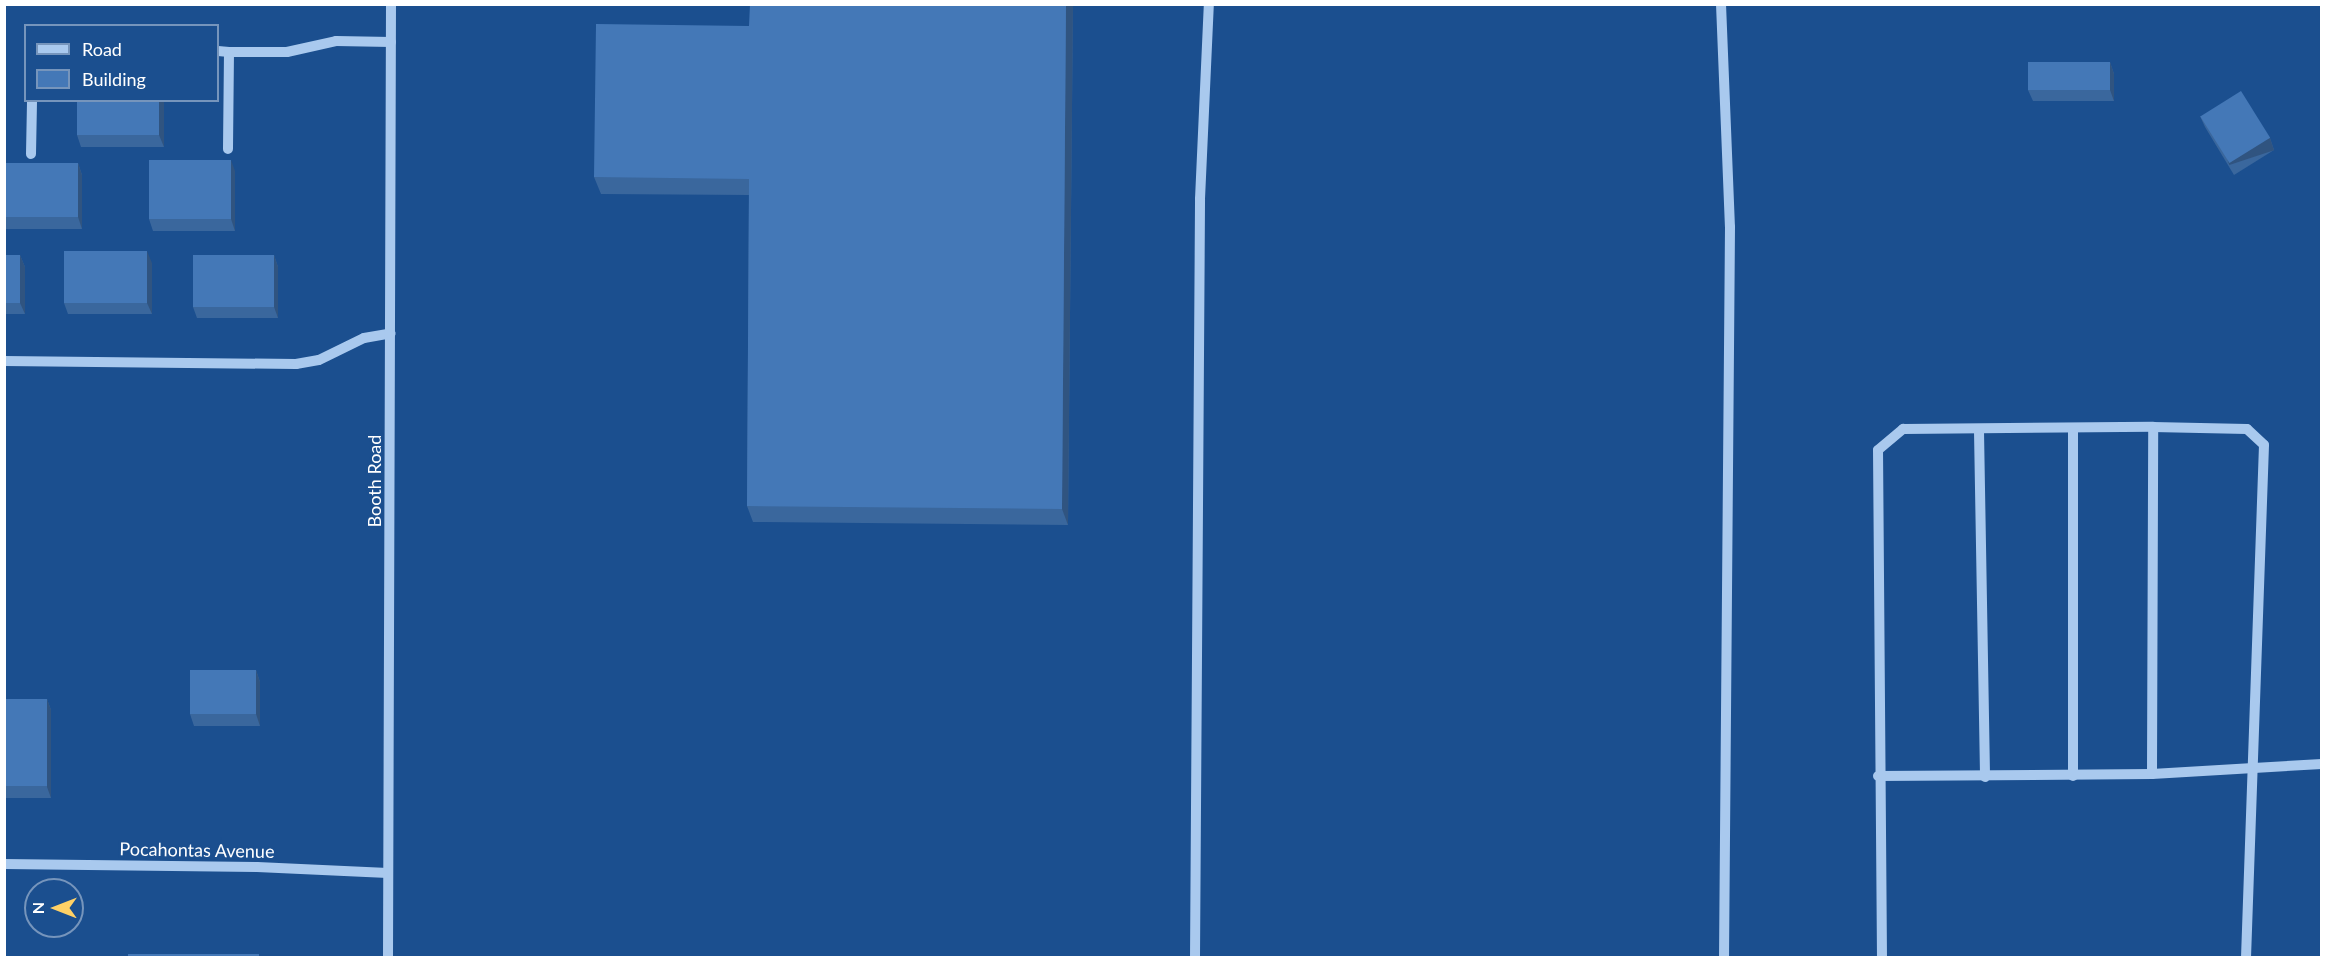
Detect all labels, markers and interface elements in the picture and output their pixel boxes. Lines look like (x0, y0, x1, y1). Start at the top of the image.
legend (24, 24, 219, 102)
text: Road (82, 38, 122, 60)
text: Building (82, 68, 146, 90)
street label: Booth Road (363, 435, 385, 527)
street label: Pocahontas Avenue (119, 838, 275, 862)
north arrow (24, 878, 84, 938)
text: N (28, 902, 47, 914)

